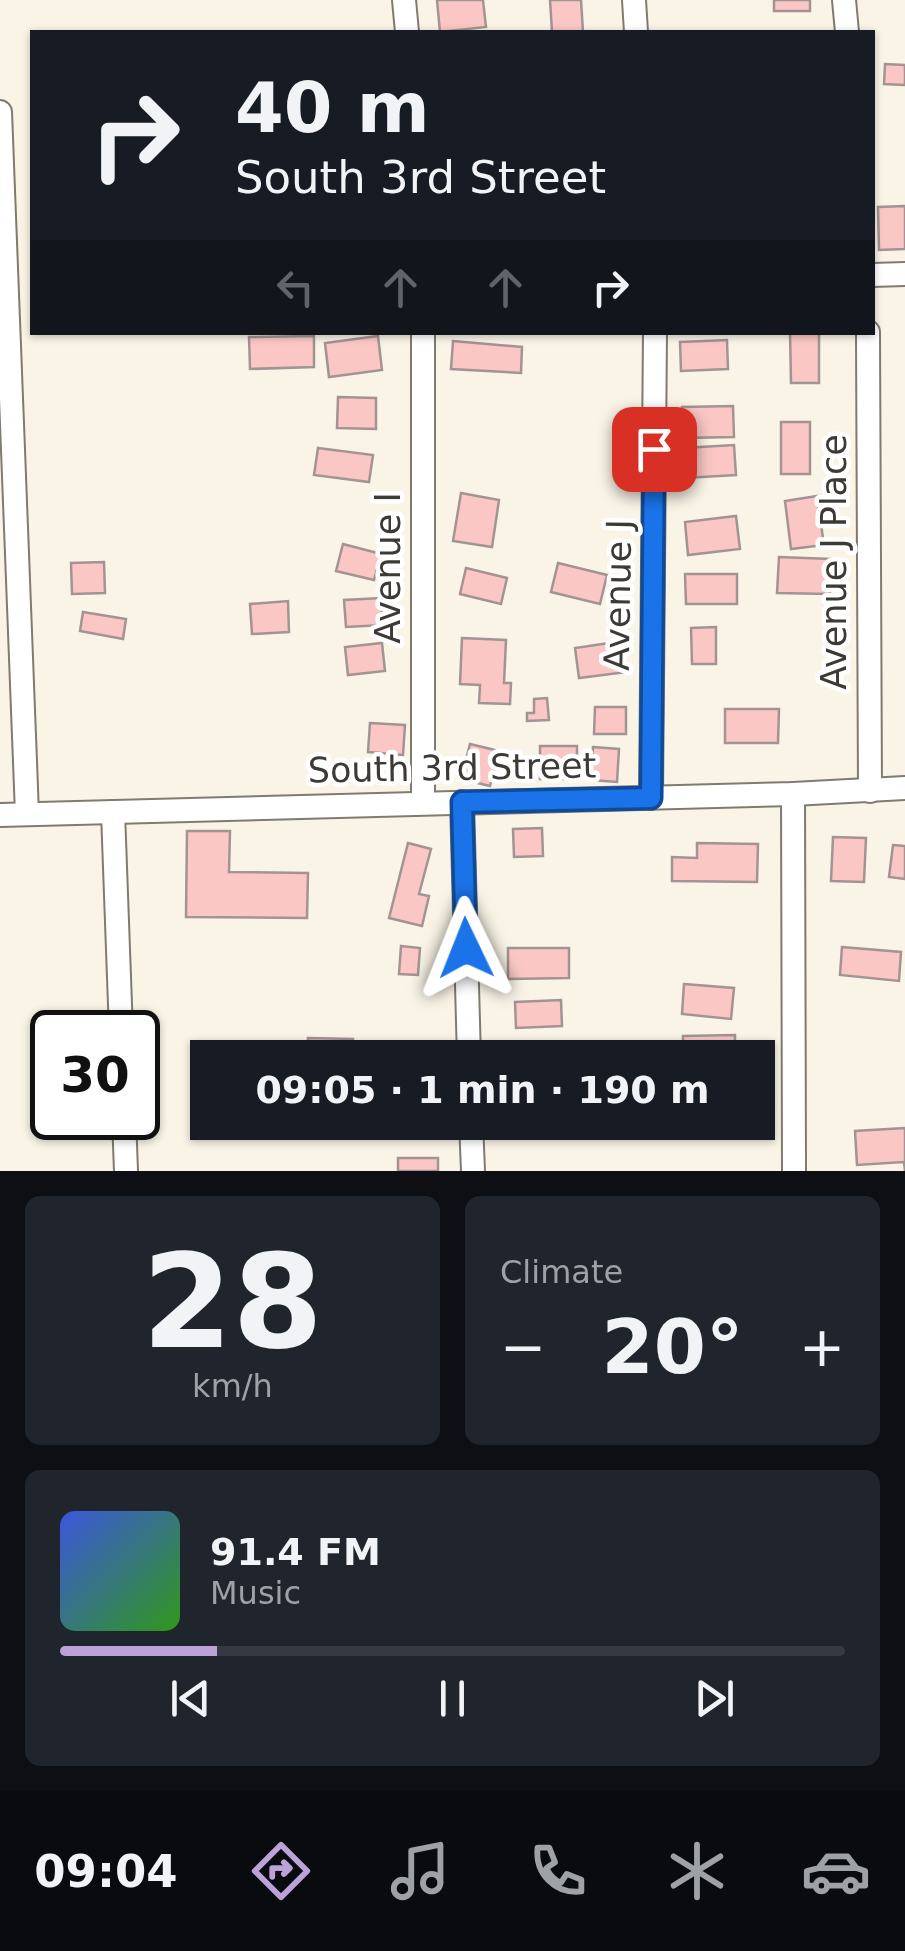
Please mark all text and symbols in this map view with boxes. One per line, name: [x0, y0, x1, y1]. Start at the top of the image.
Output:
text: 40 m: [235, 67, 430, 149]
icon: right: [70, 70, 200, 200]
text: South 3rd Street: [235, 151, 606, 204]
icon: left: [268, 260, 323, 315]
icon: ahead: [373, 260, 428, 315]
icon: ahead: [478, 260, 533, 315]
icon: right: [583, 260, 638, 315]
pin: [612, 407, 697, 492]
icon: arrive: [627, 422, 682, 477]
street label: Avenue J Place: [814, 434, 854, 690]
street label: Avenue I: [368, 492, 408, 644]
street label: Avenue J: [597, 519, 639, 671]
street label: South 3rd Street: [307, 745, 597, 791]
position arrow: [414, 896, 518, 1000]
speed limit sign: 30: [30, 1010, 160, 1140]
text: 09:05 · 1 min · 190 m: [255, 1068, 710, 1112]
text: 28: [142, 1226, 323, 1378]
text: Climate: [500, 1253, 623, 1291]
text: 20°: [602, 1303, 743, 1391]
text: −: [500, 1315, 546, 1379]
text: +: [799, 1315, 845, 1379]
text: km/h: [192, 1367, 273, 1405]
text: 91.4 FM: [210, 1530, 381, 1574]
text: Music: [210, 1574, 301, 1612]
icon: previous: [163, 1671, 218, 1726]
icon: pause: [425, 1671, 480, 1726]
icon: next: [687, 1671, 742, 1726]
icon: directions: [246, 1836, 316, 1906]
icon: music: [385, 1836, 455, 1906]
icon: phone: [523, 1836, 593, 1906]
icon: climate: [662, 1836, 732, 1906]
icon: car: [801, 1836, 871, 1906]
text: 09:04: [34, 1845, 178, 1898]

